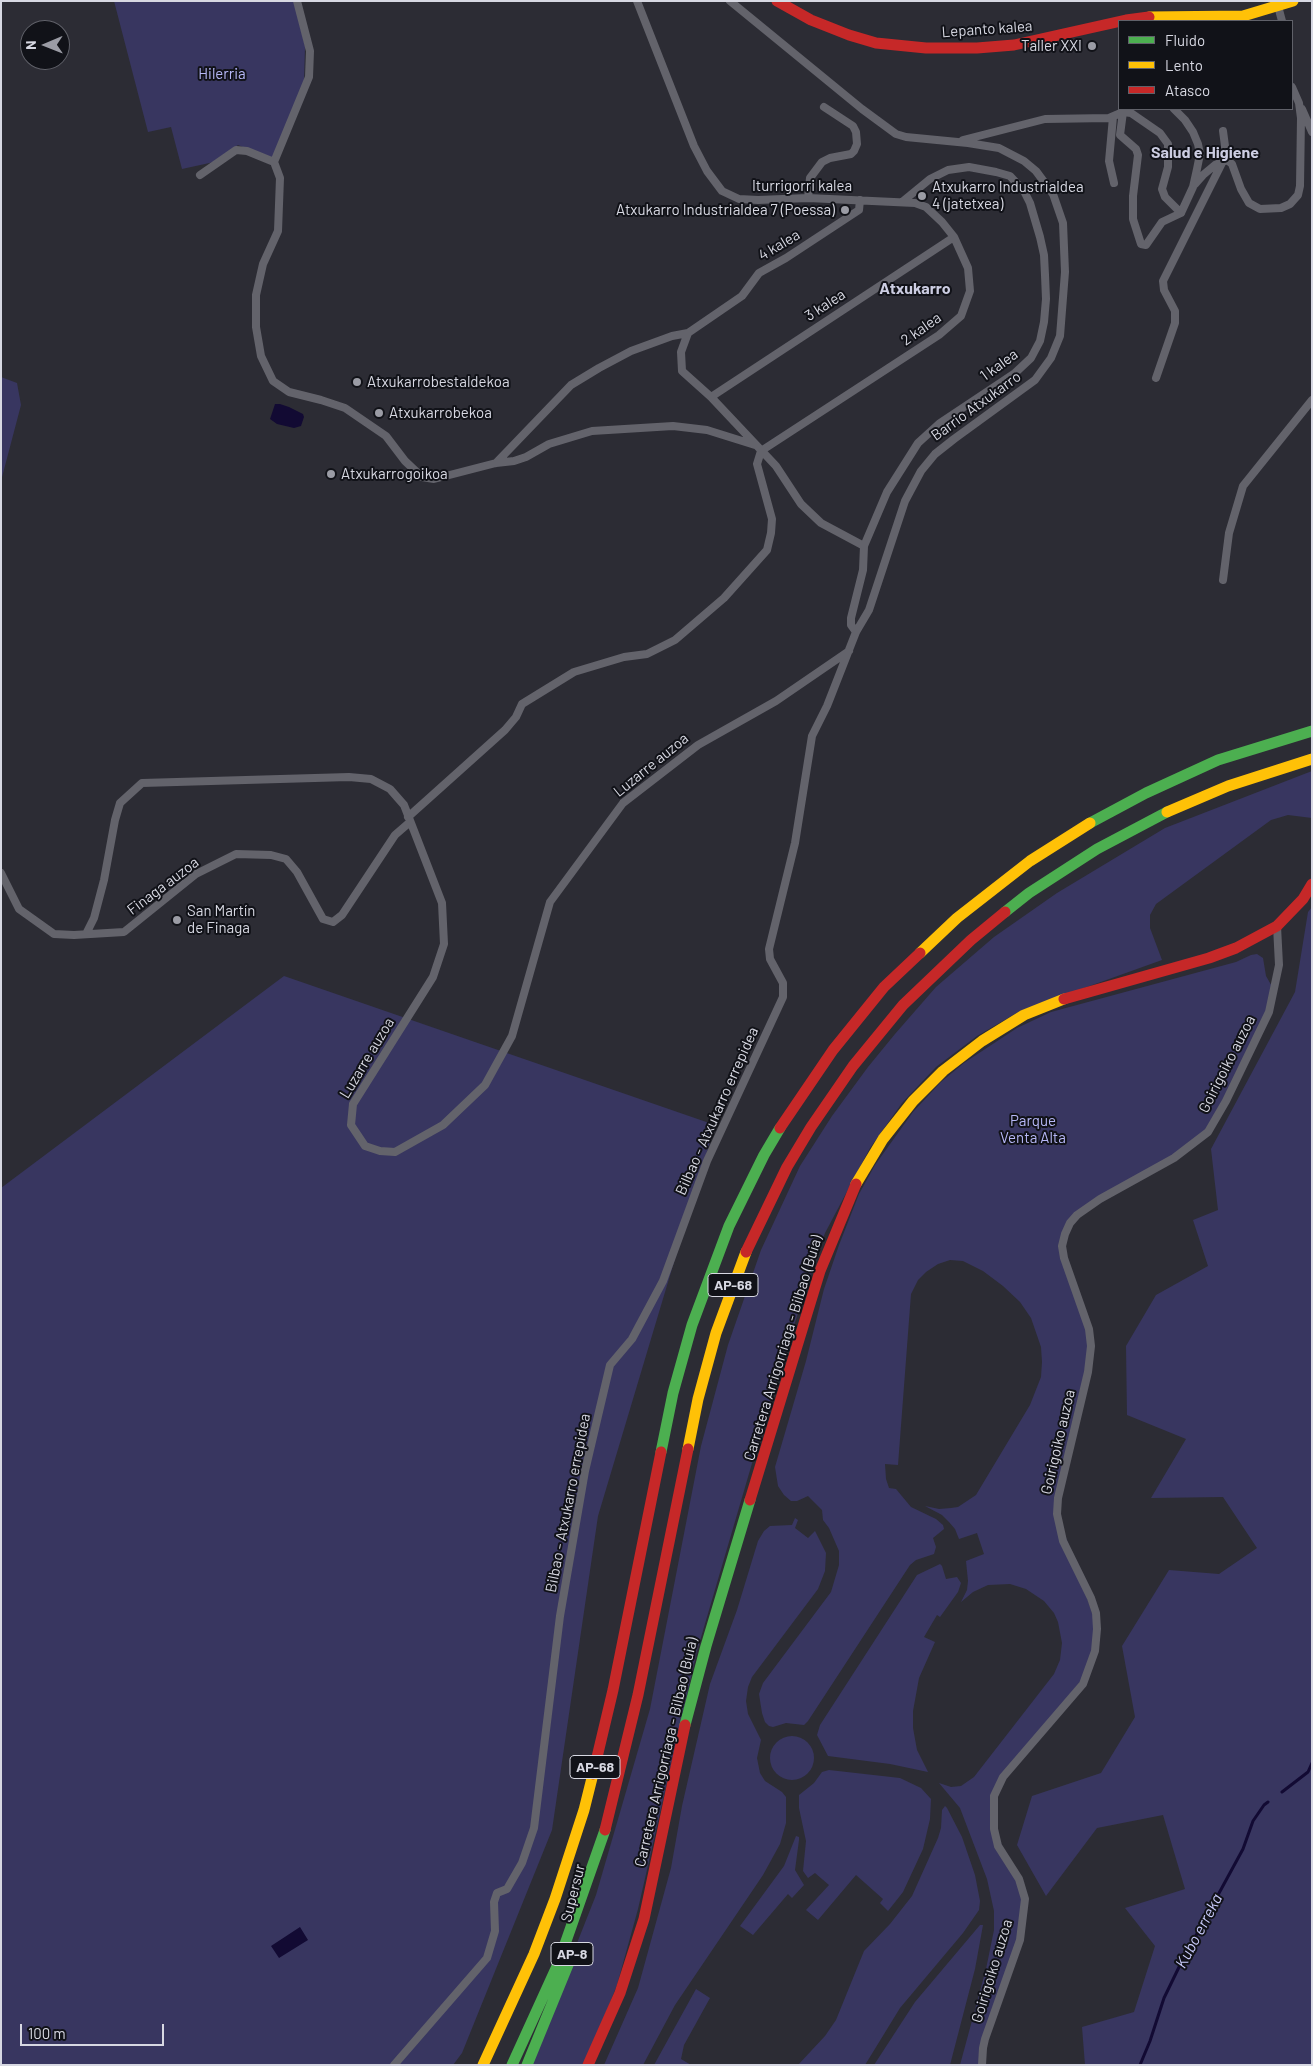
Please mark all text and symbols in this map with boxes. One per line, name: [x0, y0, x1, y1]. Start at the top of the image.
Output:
street label: Lepanto kalea: [941, 17, 1033, 41]
north arrow: [20, 20, 70, 70]
legend: [1118, 20, 1293, 110]
text: Fluido: [1165, 31, 1205, 49]
place label: Taller XXI: [1021, 37, 1082, 55]
text: N: [22, 40, 39, 50]
marker: Taller XXI: [1086, 40, 1098, 52]
text: Lento: [1165, 56, 1203, 74]
park label: Hilerria: [198, 65, 246, 83]
text: Atasco: [1165, 81, 1210, 99]
district label: Salud e Higiene: [1151, 143, 1259, 163]
street label: Iturrigorri kalea: [752, 177, 852, 195]
place label: Atxukarro Industrialdea 4 (jatetxea): [932, 178, 1084, 213]
marker: Atxukarro Industrialdea 4 (jatetxea): [916, 190, 928, 202]
place label: Atxukarro Industrialdea 7 (Poessa): [616, 201, 835, 219]
marker: Atxukarro Industrialdea 7 (Poessa): [839, 204, 851, 216]
street label: 4 kalea: [755, 226, 803, 264]
district label: Atxukarro: [879, 279, 951, 299]
street label: 3 kalea: [801, 285, 849, 325]
street label: 2 kalea: [897, 309, 945, 349]
street label: 1 kalea: [977, 345, 1021, 385]
street label: Barrio Atxukarro: [928, 367, 1024, 445]
place label: Atxukarrobestaldekoa: [367, 373, 510, 391]
marker: Atxukarrobestaldekoa: [351, 376, 363, 388]
place label: Atxukarrobekoa: [389, 404, 492, 422]
marker: Atxukarrobekoa: [373, 407, 385, 419]
place label: Atxukarrogoikoa: [341, 465, 448, 483]
marker: Atxukarrogoikoa: [325, 468, 337, 480]
street label: Luzarre auzoa: [610, 729, 692, 801]
street label: Finaga auzoa: [124, 853, 202, 919]
place label: San Martín de Finaga: [187, 902, 255, 937]
marker: San Martín de Finaga: [171, 914, 183, 926]
street label: Goirigoiko auzoa: [1195, 1012, 1259, 1116]
street label: Luzarre auzoa: [336, 1014, 398, 1102]
street label: Bilbao - Atxukarro errepidea: [672, 1024, 762, 1198]
park label: Parque Venta Alta: [1000, 1112, 1066, 1147]
street label: Carretera Arrigorriaga - Bilbao (Buia): [740, 1233, 826, 1463]
road number: AP-68: [708, 1274, 758, 1296]
street label: Goirigoiko auzoa: [1037, 1388, 1079, 1496]
street label: Bilbao - Atxukarro errepidea: [542, 1412, 594, 1594]
street label: Carretera Arrigorriaga - Bilbao (Buia): [631, 1635, 701, 1869]
road number: AP-68: [570, 1755, 620, 1778]
street label: Supersur: [557, 1862, 589, 1924]
water label: Kubo erreka: [1171, 1891, 1227, 1971]
street label: Goirigoiko auzoa: [968, 1917, 1016, 2025]
road number: AP-8: [551, 1942, 593, 1966]
scale bar: [22, 2014, 166, 2046]
text: 100 m: [28, 2024, 66, 2042]

